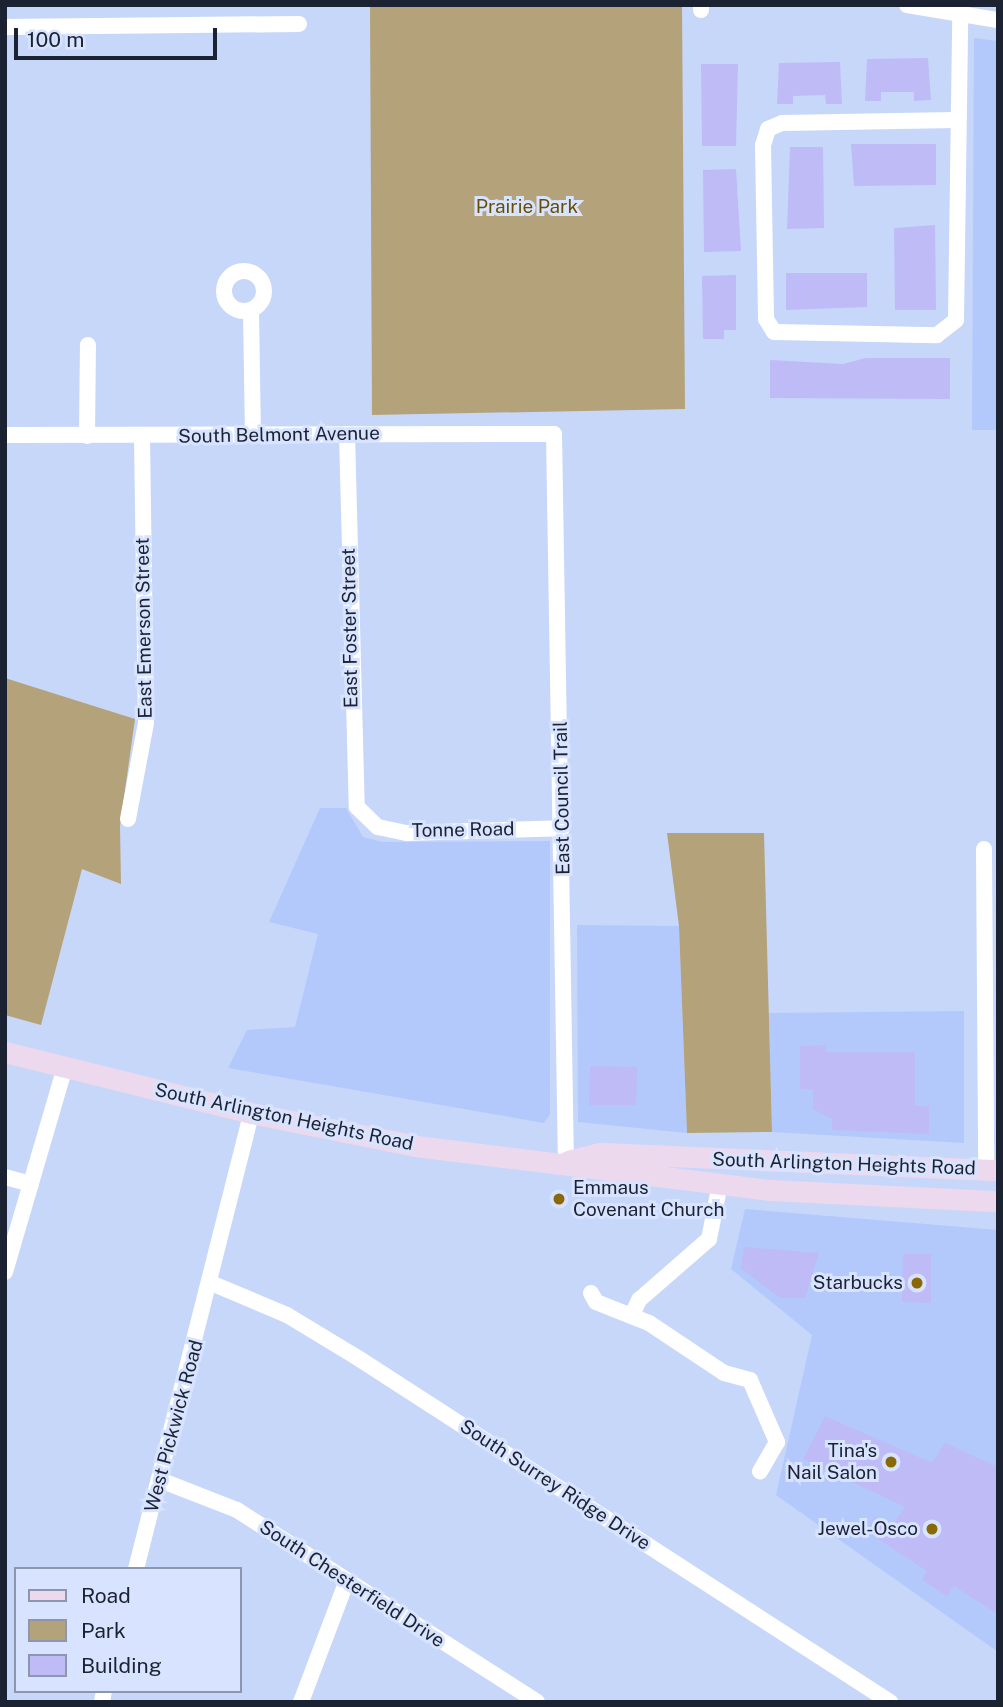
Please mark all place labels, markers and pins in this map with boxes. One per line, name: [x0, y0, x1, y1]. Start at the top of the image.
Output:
place label: Emmaus Covenant Church: [573, 1177, 724, 1221]
marker: Emmaus Covenant Church: [551, 1191, 567, 1207]
place label: Starbucks: [813, 1272, 903, 1294]
marker: Starbucks: [909, 1275, 925, 1291]
place label: Tina's Nail Salon: [787, 1440, 877, 1484]
marker: Tina's Nail Salon: [883, 1454, 899, 1470]
place label: Jewel-Osco: [818, 1518, 918, 1540]
marker: Jewel-Osco: [924, 1521, 940, 1537]

